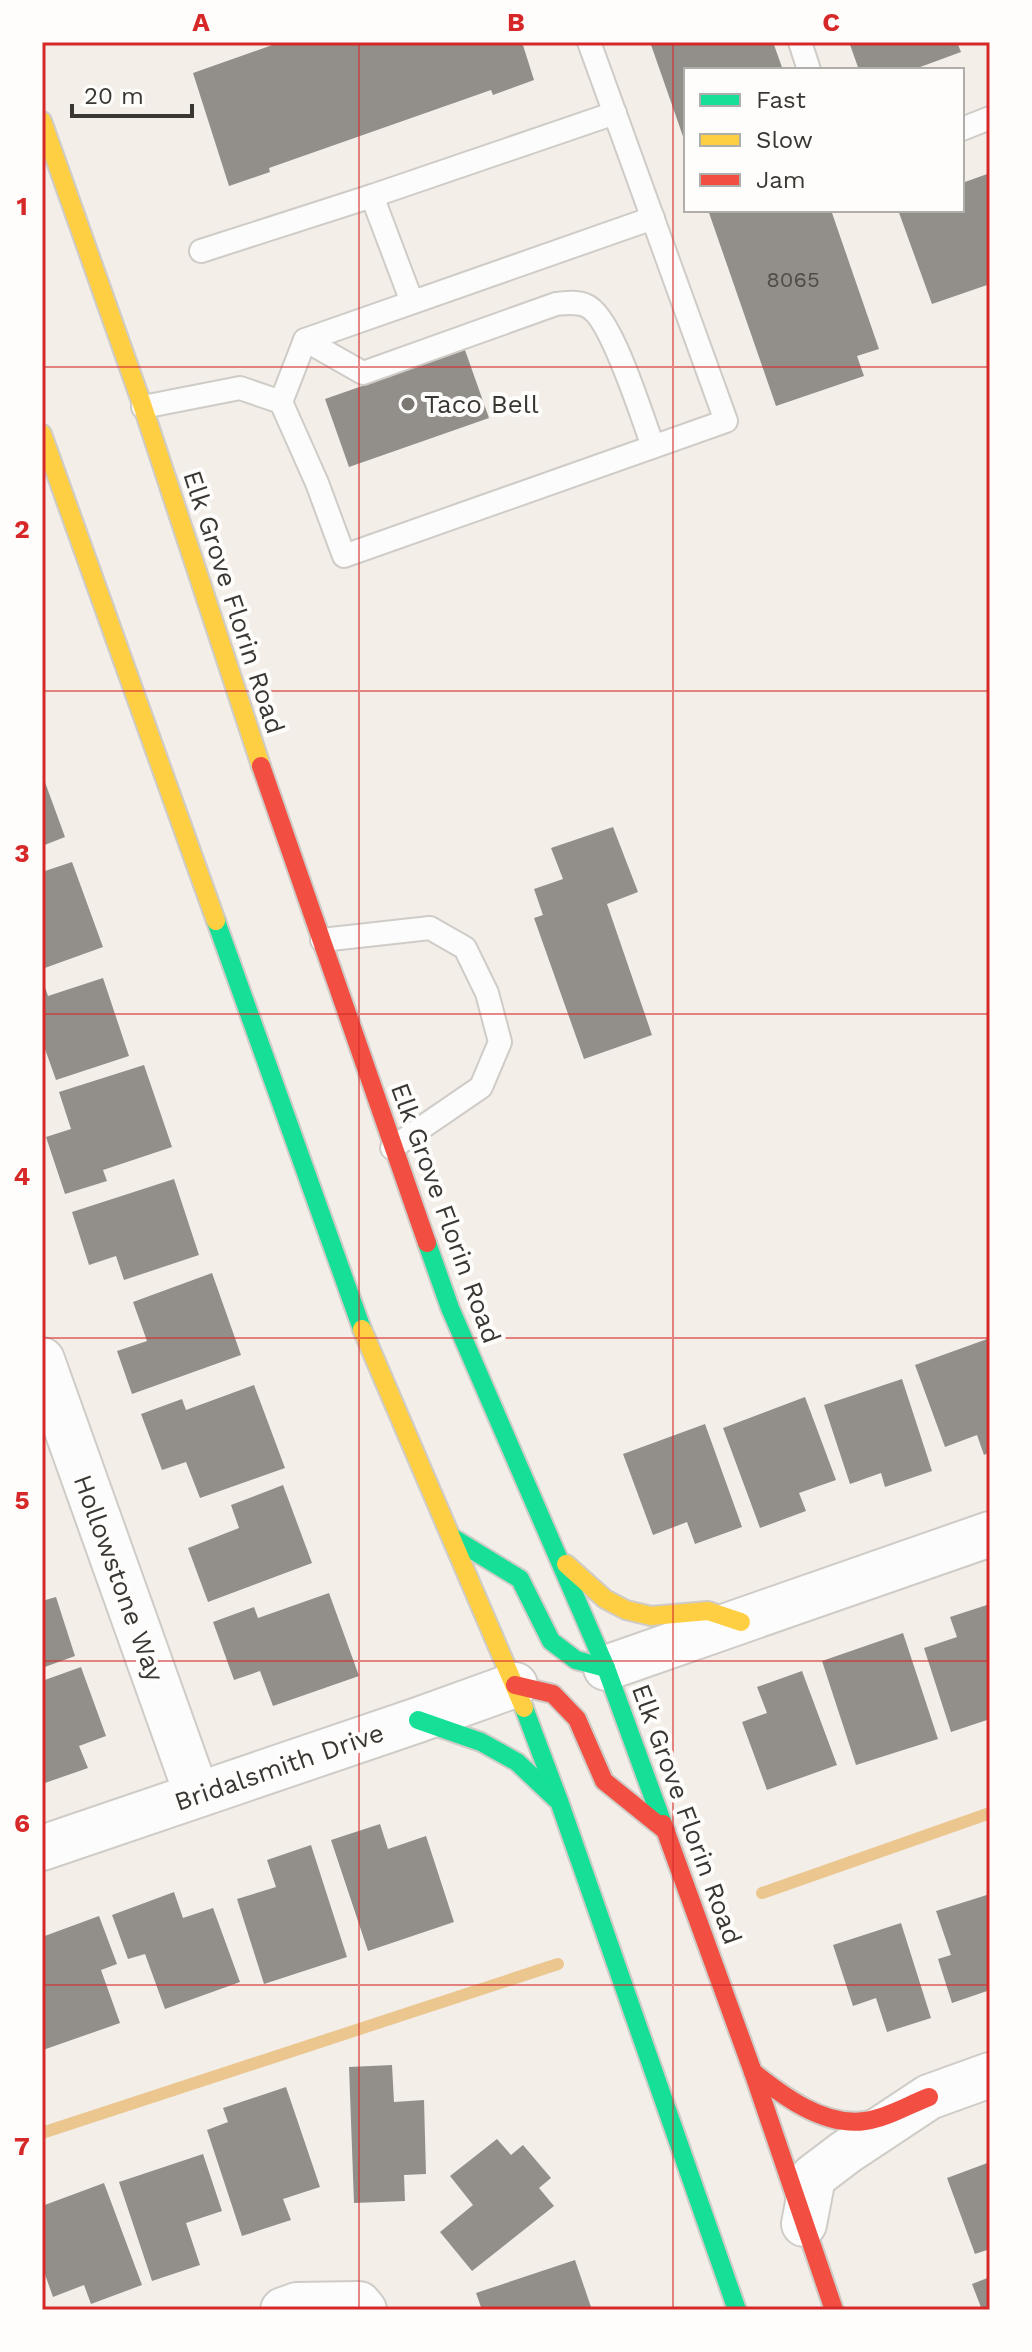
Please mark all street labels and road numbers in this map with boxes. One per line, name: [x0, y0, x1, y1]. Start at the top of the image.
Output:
street label: Elk Grove Florin Road: [177, 467, 291, 737]
street label: Elk Grove Florin Road: [385, 1079, 507, 1347]
street label: Hollowstone Way: [68, 1470, 171, 1686]
street label: Elk Grove Florin Road: [626, 1680, 748, 1948]
street label: Bridalsmith Drive: [170, 1717, 388, 1817]

